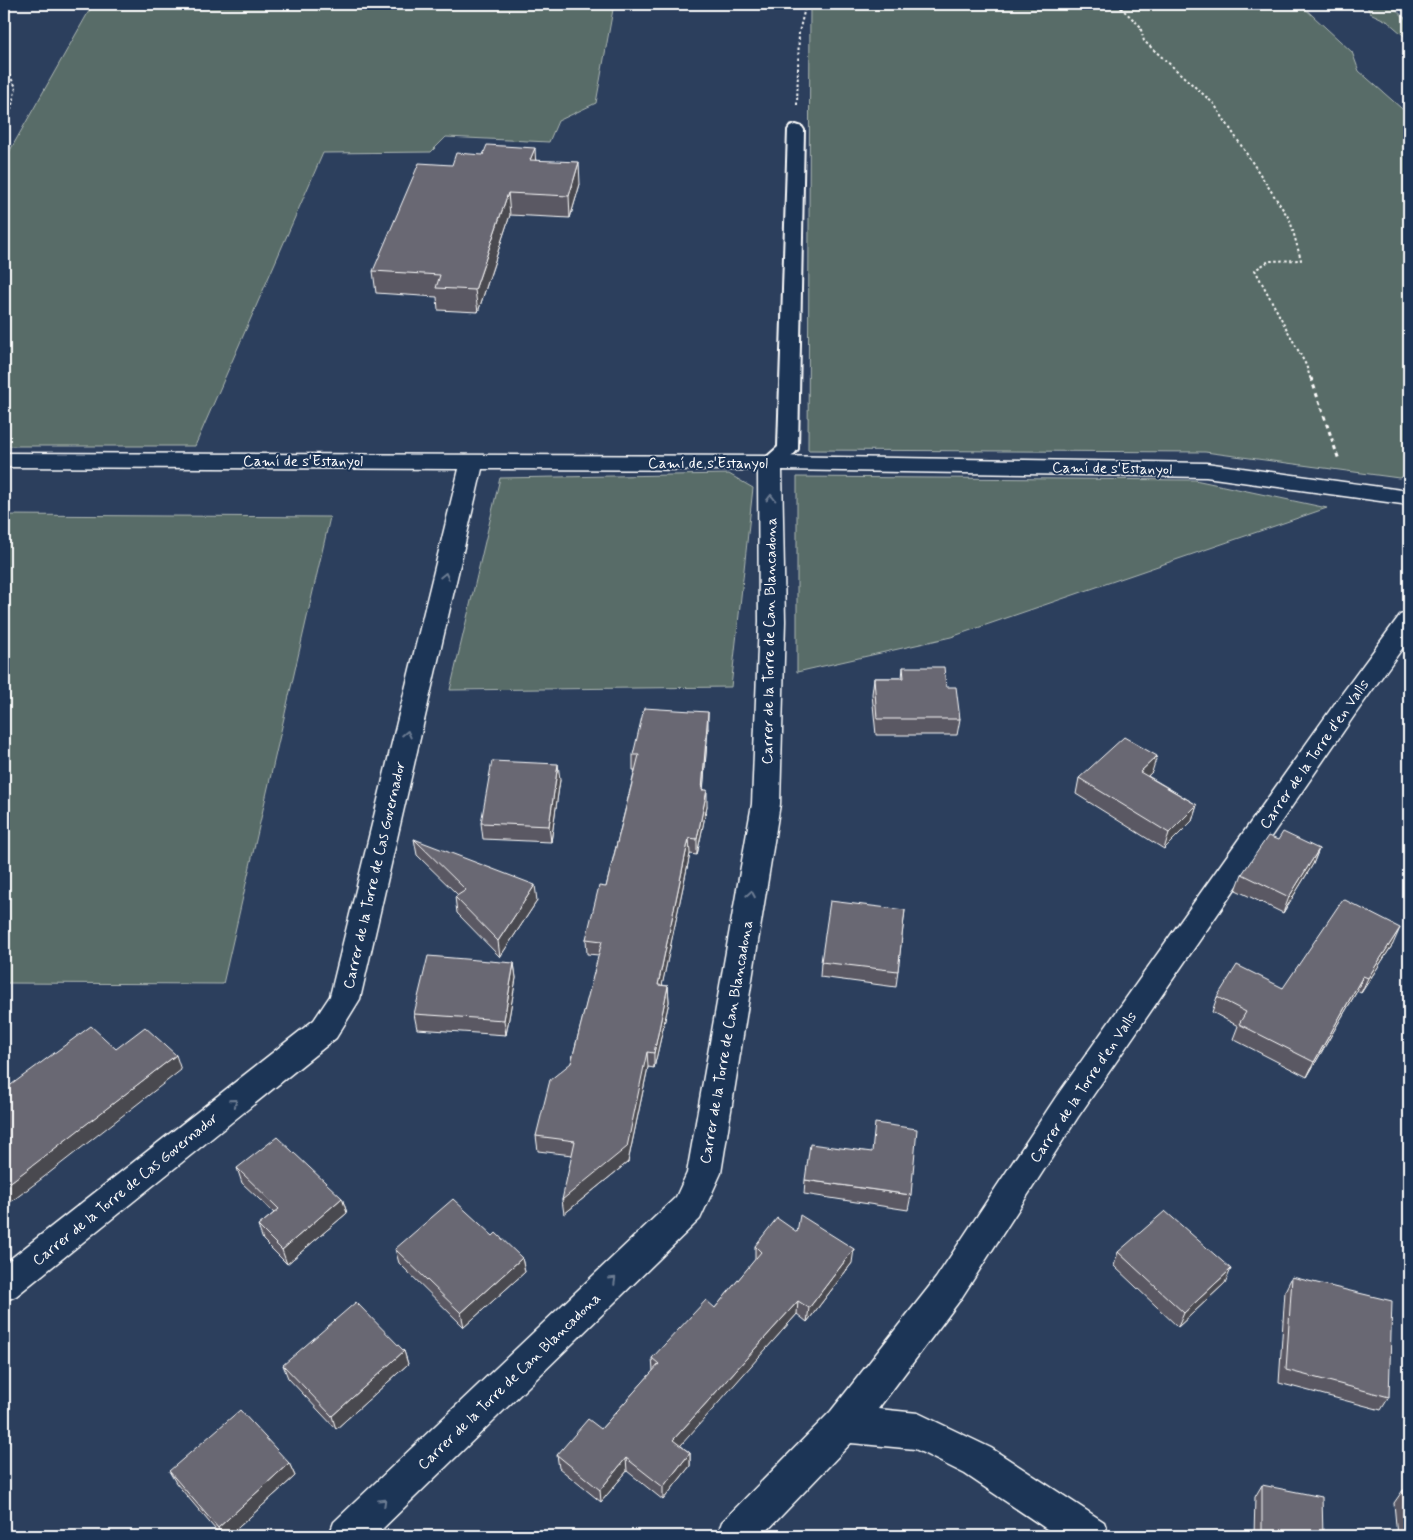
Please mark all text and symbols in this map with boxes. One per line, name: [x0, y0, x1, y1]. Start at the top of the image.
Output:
street label: Camí de s'Estanyol: [243, 452, 363, 472]
street label: Camí de s'Estanyol: [648, 454, 768, 474]
street label: Camí de s'Estanyol: [1052, 458, 1172, 480]
one-way arrow: [766, 494, 776, 502]
street label: Carrer de la Torre de Can Blancadona: [758, 517, 782, 765]
one-way arrow: [439, 572, 450, 581]
street label: Carrer de la Torre d'en Valls: [1255, 676, 1374, 833]
one-way arrow: [401, 730, 412, 739]
street label: Carrer de la Torre de Cas Governador: [339, 759, 411, 991]
one-way arrow: [746, 890, 756, 898]
street label: Carrer de la Torre de Can Blancadona: [696, 918, 758, 1166]
street label: Carrer de la Torre d'en Valls: [1026, 1008, 1142, 1167]
one-way arrow: [228, 1099, 237, 1108]
street label: Carrer de la Torre de Cas Governador: [29, 1109, 223, 1271]
one-way arrow: [607, 1277, 616, 1286]
street label: Carrer de la Torre de Can Blancadona: [414, 1289, 606, 1475]
one-way arrow: [377, 1499, 386, 1508]

